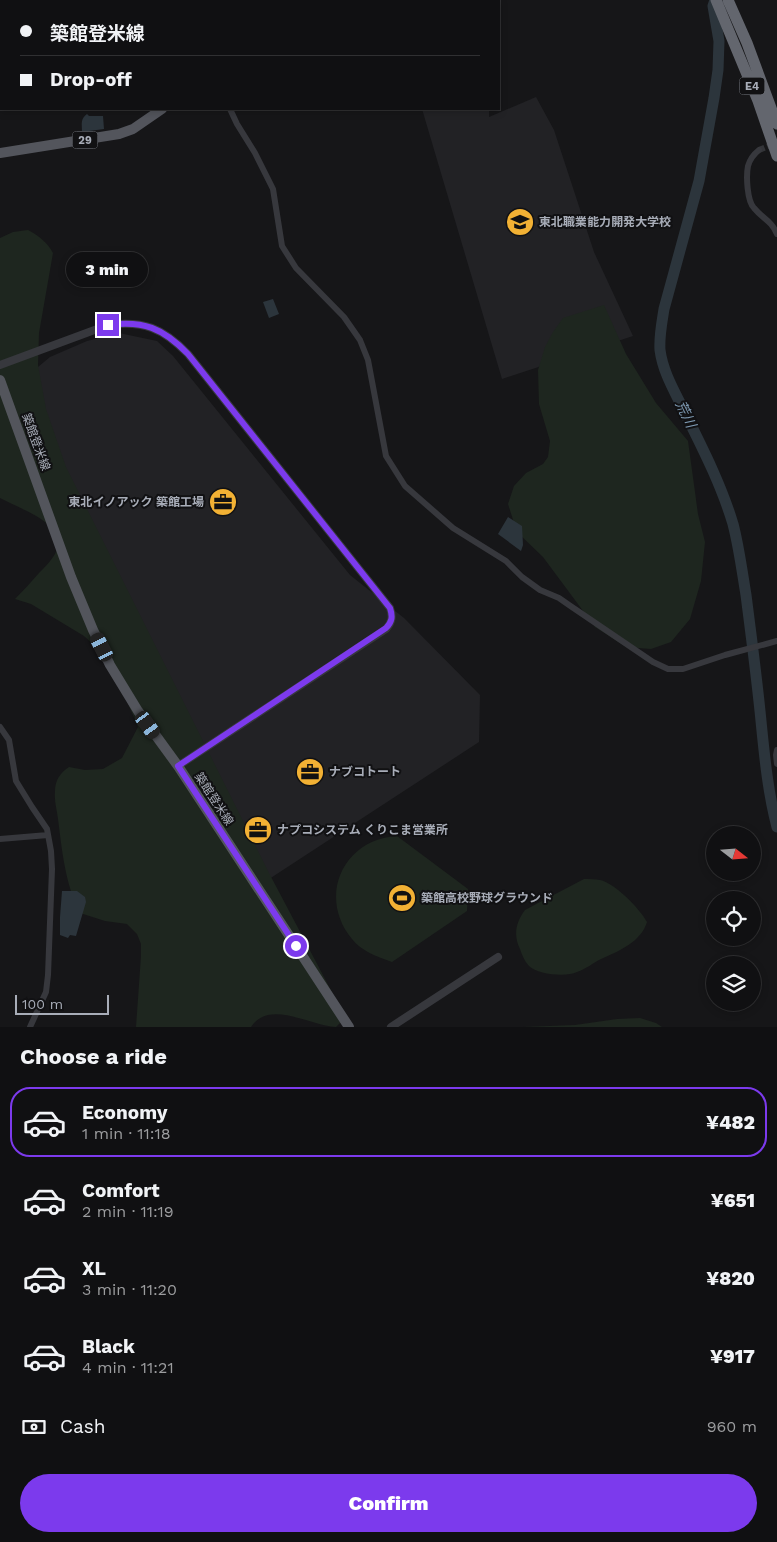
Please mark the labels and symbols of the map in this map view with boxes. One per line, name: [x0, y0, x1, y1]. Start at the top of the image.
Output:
road number: E4: [740, 78, 764, 94]
road number: 29: [72, 132, 98, 148]
school or university icon: 東北職業能力開発大学校: [505, 207, 535, 237]
place label: 東北職業能力開発大学校: [539, 215, 671, 229]
callout: 3 min: [67, 252, 149, 288]
route end: [97, 314, 119, 336]
water label: 荒川: [673, 398, 700, 432]
street label: 築館登米線: [19, 411, 53, 473]
office icon: 東北イノアック 築館工場: [208, 487, 238, 517]
place label: 東北イノアック 築館工場: [69, 495, 204, 509]
car: [88, 630, 115, 664]
car: [133, 708, 162, 742]
office icon: ナブコトート: [295, 757, 325, 787]
place label: ナブコトート: [329, 765, 401, 779]
street label: 築館登米線: [192, 770, 236, 828]
office icon: ナプコシステム くりこま営業所: [243, 815, 273, 845]
place label: ナプコシステム くりこま営業所: [277, 823, 448, 837]
north arrow: [706, 826, 761, 881]
sports icon: 築館高校野球グラウンド: [387, 883, 417, 913]
place label: 築館高校野球グラウンド: [421, 891, 553, 905]
route start: [285, 935, 307, 957]
scale bar: [15, 992, 109, 1015]

